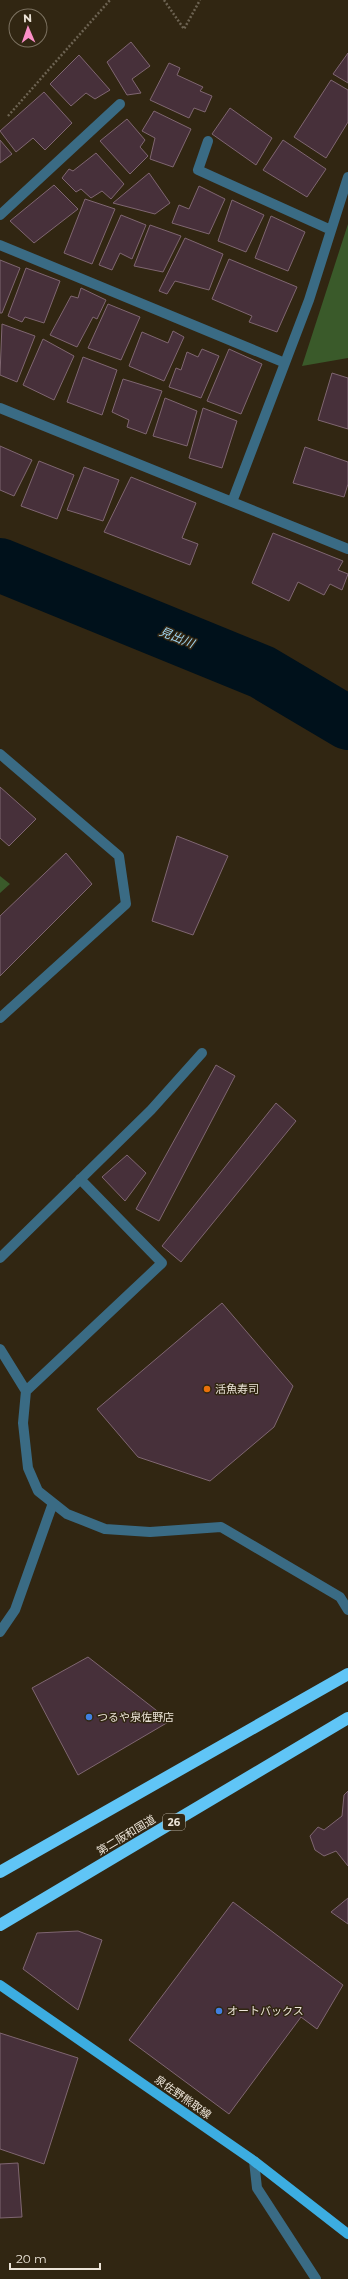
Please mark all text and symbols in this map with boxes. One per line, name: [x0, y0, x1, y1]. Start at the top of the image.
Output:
north arrow: [8, 8, 48, 48]
text: N: [23, 11, 32, 25]
water label: 見出川: [157, 623, 198, 651]
place label: 活魚寿司: [215, 1382, 259, 1396]
marker: 活魚寿司: [202, 1384, 212, 1394]
place label: つるや泉佐野店: [97, 1710, 174, 1724]
marker: つるや泉佐野店: [84, 1712, 94, 1722]
street label: 第二阪和国道: [94, 1812, 158, 1858]
road number: 26: [163, 1814, 185, 1830]
place label: オートバックス: [227, 2004, 304, 2018]
marker: オートバックス: [214, 2006, 224, 2016]
street label: 泉佐野熊取線: [152, 2072, 214, 2122]
scale bar: [10, 2245, 100, 2271]
text: 20 m: [16, 2251, 47, 2266]

